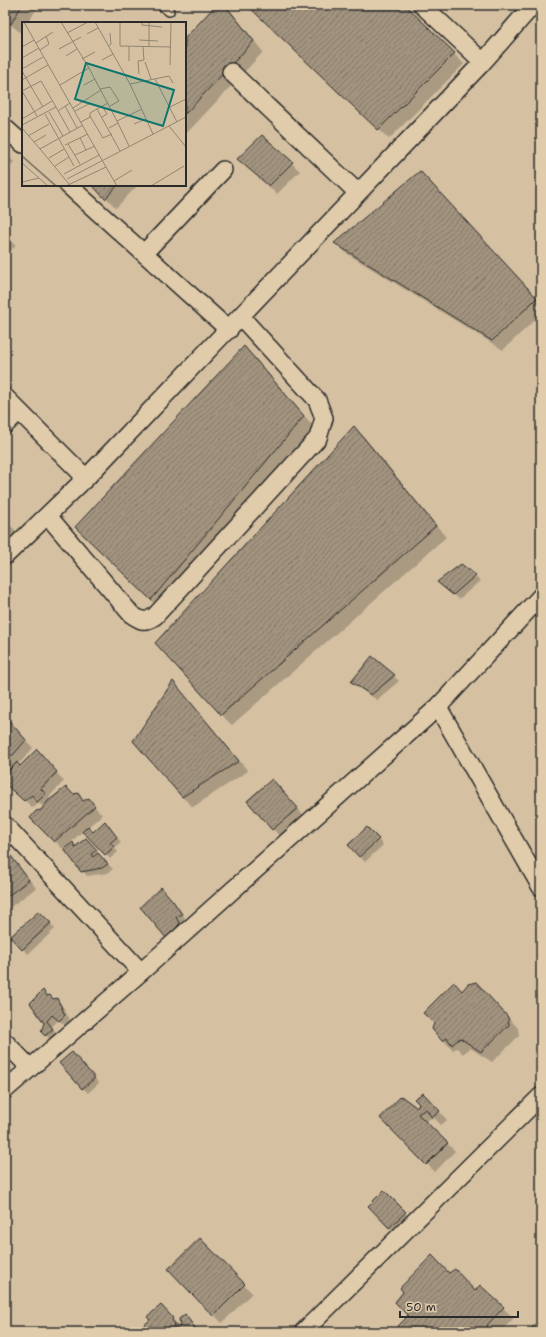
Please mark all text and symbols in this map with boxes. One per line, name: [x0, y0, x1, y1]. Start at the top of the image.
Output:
inset map: [22, 22, 186, 186]
scale bar: [400, 1293, 518, 1319]
text: 50 m: [406, 1299, 436, 1315]

